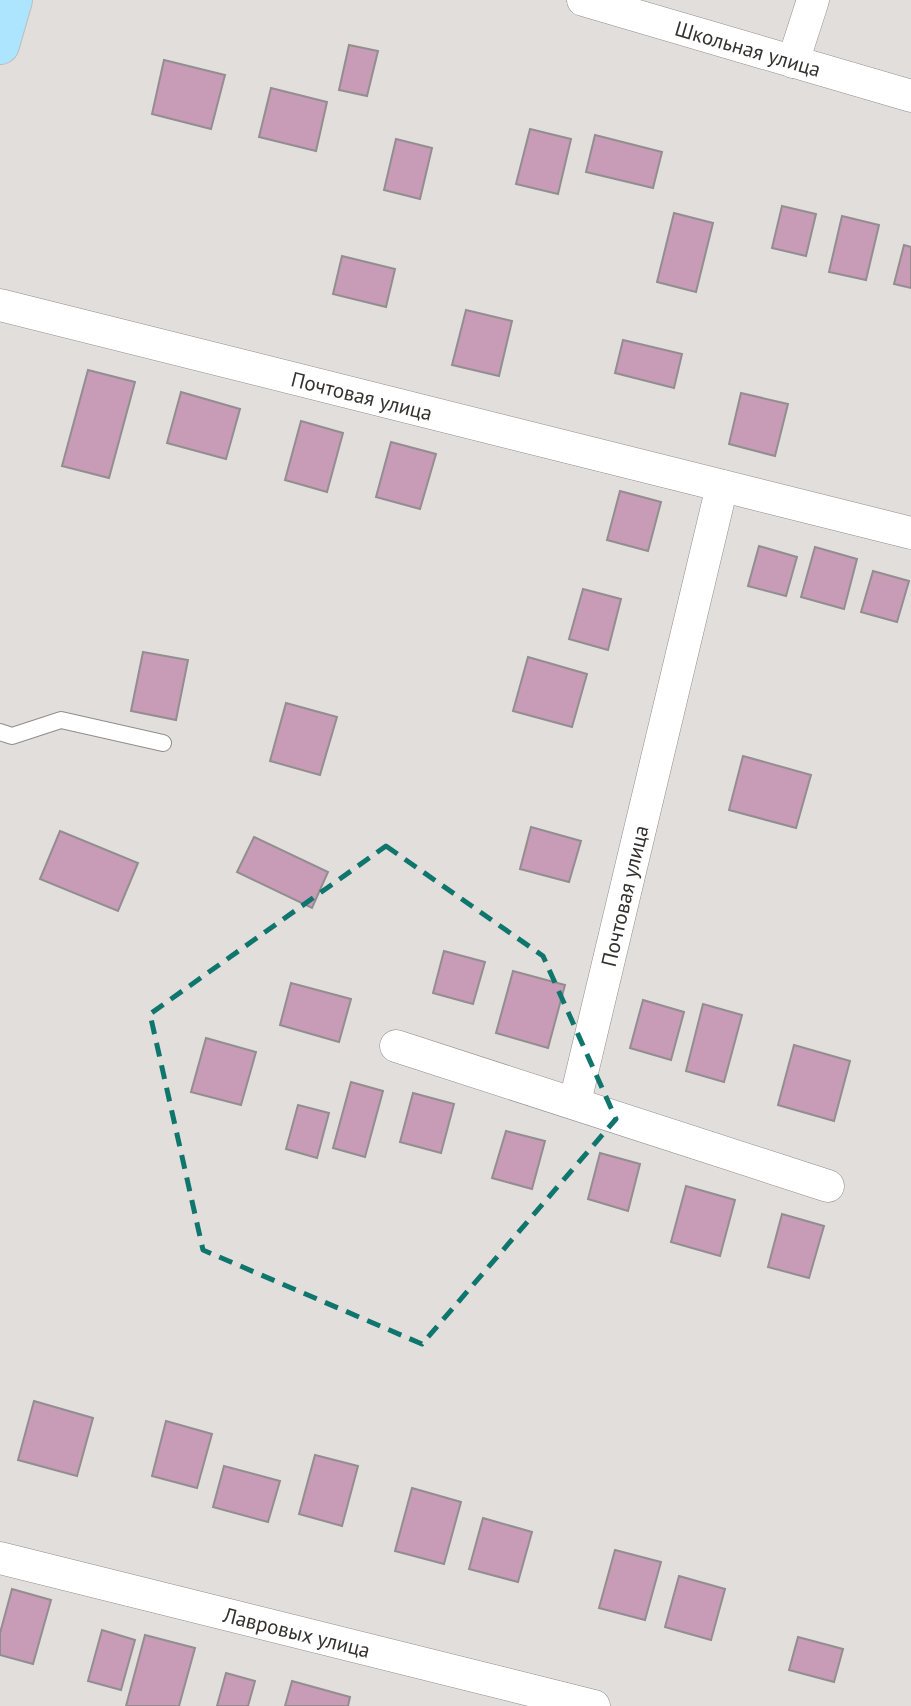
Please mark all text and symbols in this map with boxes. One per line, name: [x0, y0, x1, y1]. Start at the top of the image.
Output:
street label: Школьная улица: [672, 14, 824, 82]
street label: Почтовая улица: [288, 365, 435, 426]
street label: Почтовая улица: [594, 822, 654, 969]
street label: Лавровых улица: [220, 1600, 373, 1663]

